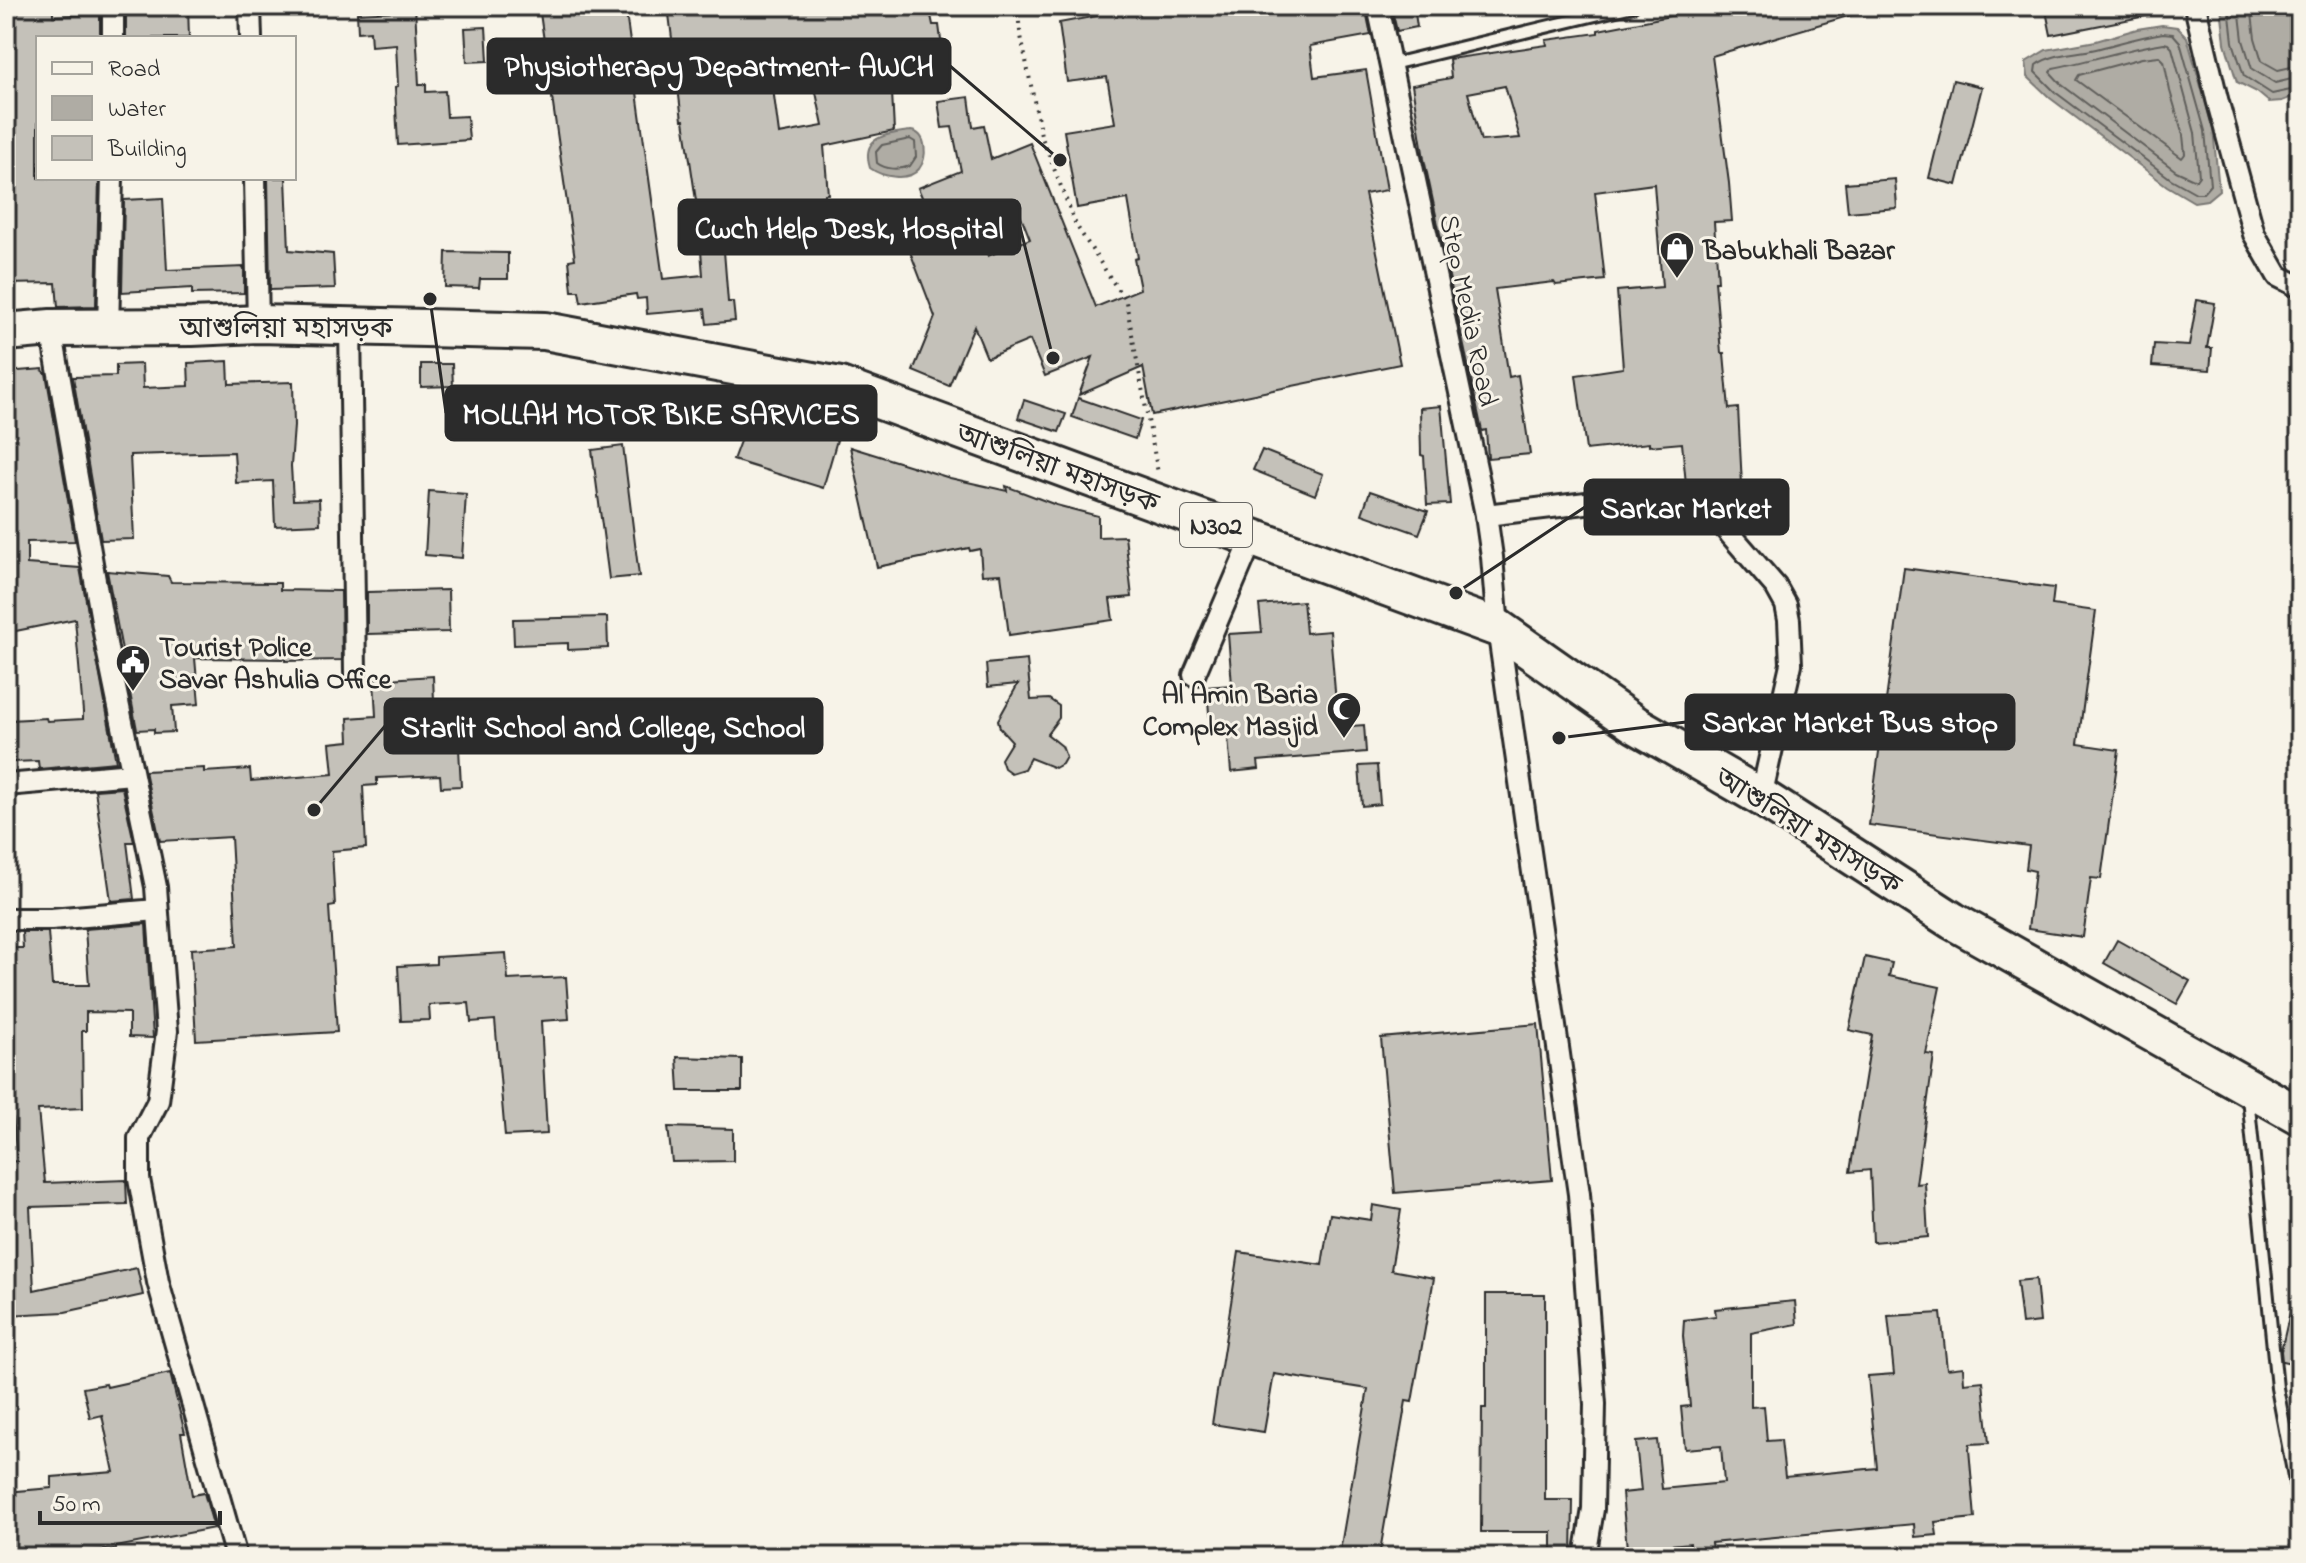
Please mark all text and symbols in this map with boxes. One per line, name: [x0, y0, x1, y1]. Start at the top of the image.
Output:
legend: [36, 36, 296, 180]
callout: Physiotherapy Department- AWCH: [488, 39, 950, 93]
text: Physiotherapy Department- AWCH: [504, 47, 934, 91]
text: Road: [108, 53, 161, 88]
text: Water: [108, 93, 166, 128]
text: Building: [107, 133, 187, 168]
callout: Cwch Help Desk, Hospital: [679, 200, 1020, 254]
text: Cwch Help Desk, Hospital: [695, 209, 1003, 253]
street label: Step Media Road: [1426, 211, 1507, 411]
shop icon: Babukhali Bazar: [1658, 230, 1696, 280]
place label: Babukhali Bazar: [1701, 232, 1896, 273]
street label: আশুলিয়া মহাসড়ক: [178, 310, 393, 351]
callout: MOLLAH MOTOR BIKE SARVICES: [446, 386, 876, 440]
text: MOLLAH MOTOR BIKE SARVICES: [462, 395, 860, 439]
street label: আশুলিয়া মহাসড়ক: [949, 414, 1164, 526]
callout: Sarkar Market: [1585, 480, 1788, 534]
text: Sarkar Market: [1600, 489, 1773, 533]
road number: N302: [1180, 503, 1252, 547]
place label: Tourist Police Savar Ashulia Office: [159, 629, 393, 702]
public building icon: Tourist Police Savar Ashulia Office: [114, 643, 152, 693]
place label: Al Amin Baria Complex Masjid: [1142, 676, 1318, 749]
mosque icon: Al Amin Baria Complex Masjid: [1325, 690, 1363, 740]
callout: Sarkar Market Bus stop: [1686, 695, 2014, 749]
callout: Starlit School and College, School: [385, 699, 822, 753]
text: Sarkar Market Bus stop: [1702, 703, 1998, 747]
text: Starlit School and College, School: [401, 708, 805, 753]
street label: আশুলিয়া মহাসড়ক: [1705, 759, 1909, 907]
scale bar: [40, 1475, 220, 1525]
text: 50 m: [52, 1488, 101, 1523]

